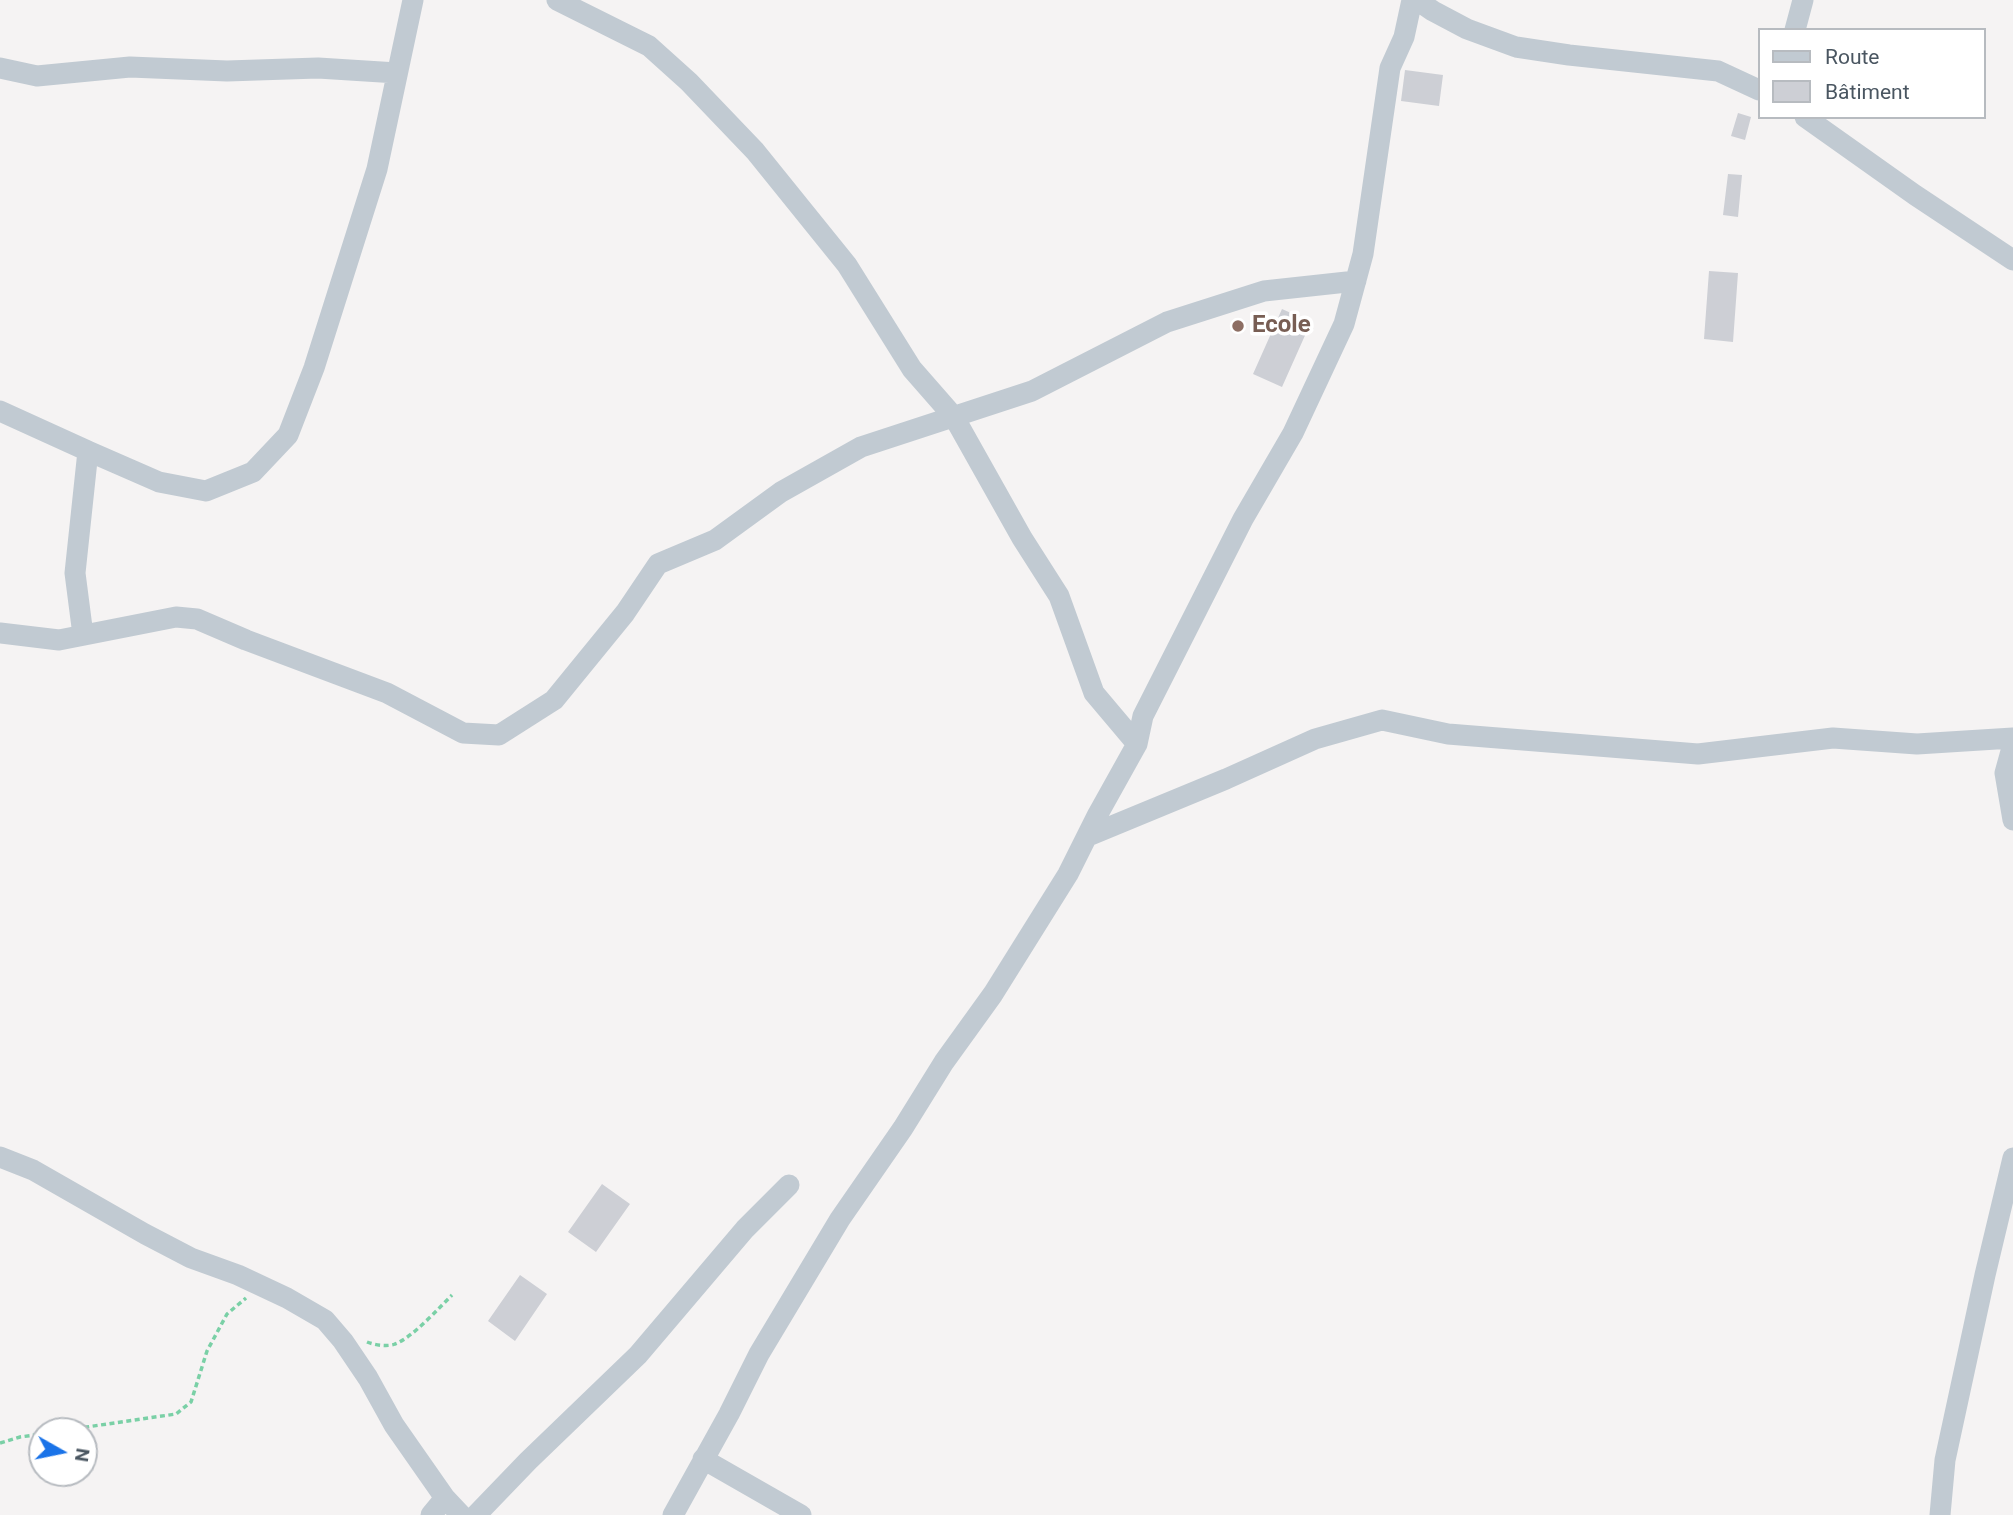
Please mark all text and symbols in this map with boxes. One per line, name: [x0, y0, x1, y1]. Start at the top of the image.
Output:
legend: [1758, 28, 1985, 119]
text: Route: [1825, 45, 1880, 69]
text: Bâtiment: [1825, 80, 1910, 104]
place label: Ecole: [1252, 312, 1311, 340]
marker: Ecole: [1230, 318, 1246, 334]
north arrow: [28, 1417, 98, 1487]
text: N: [70, 1447, 95, 1463]

